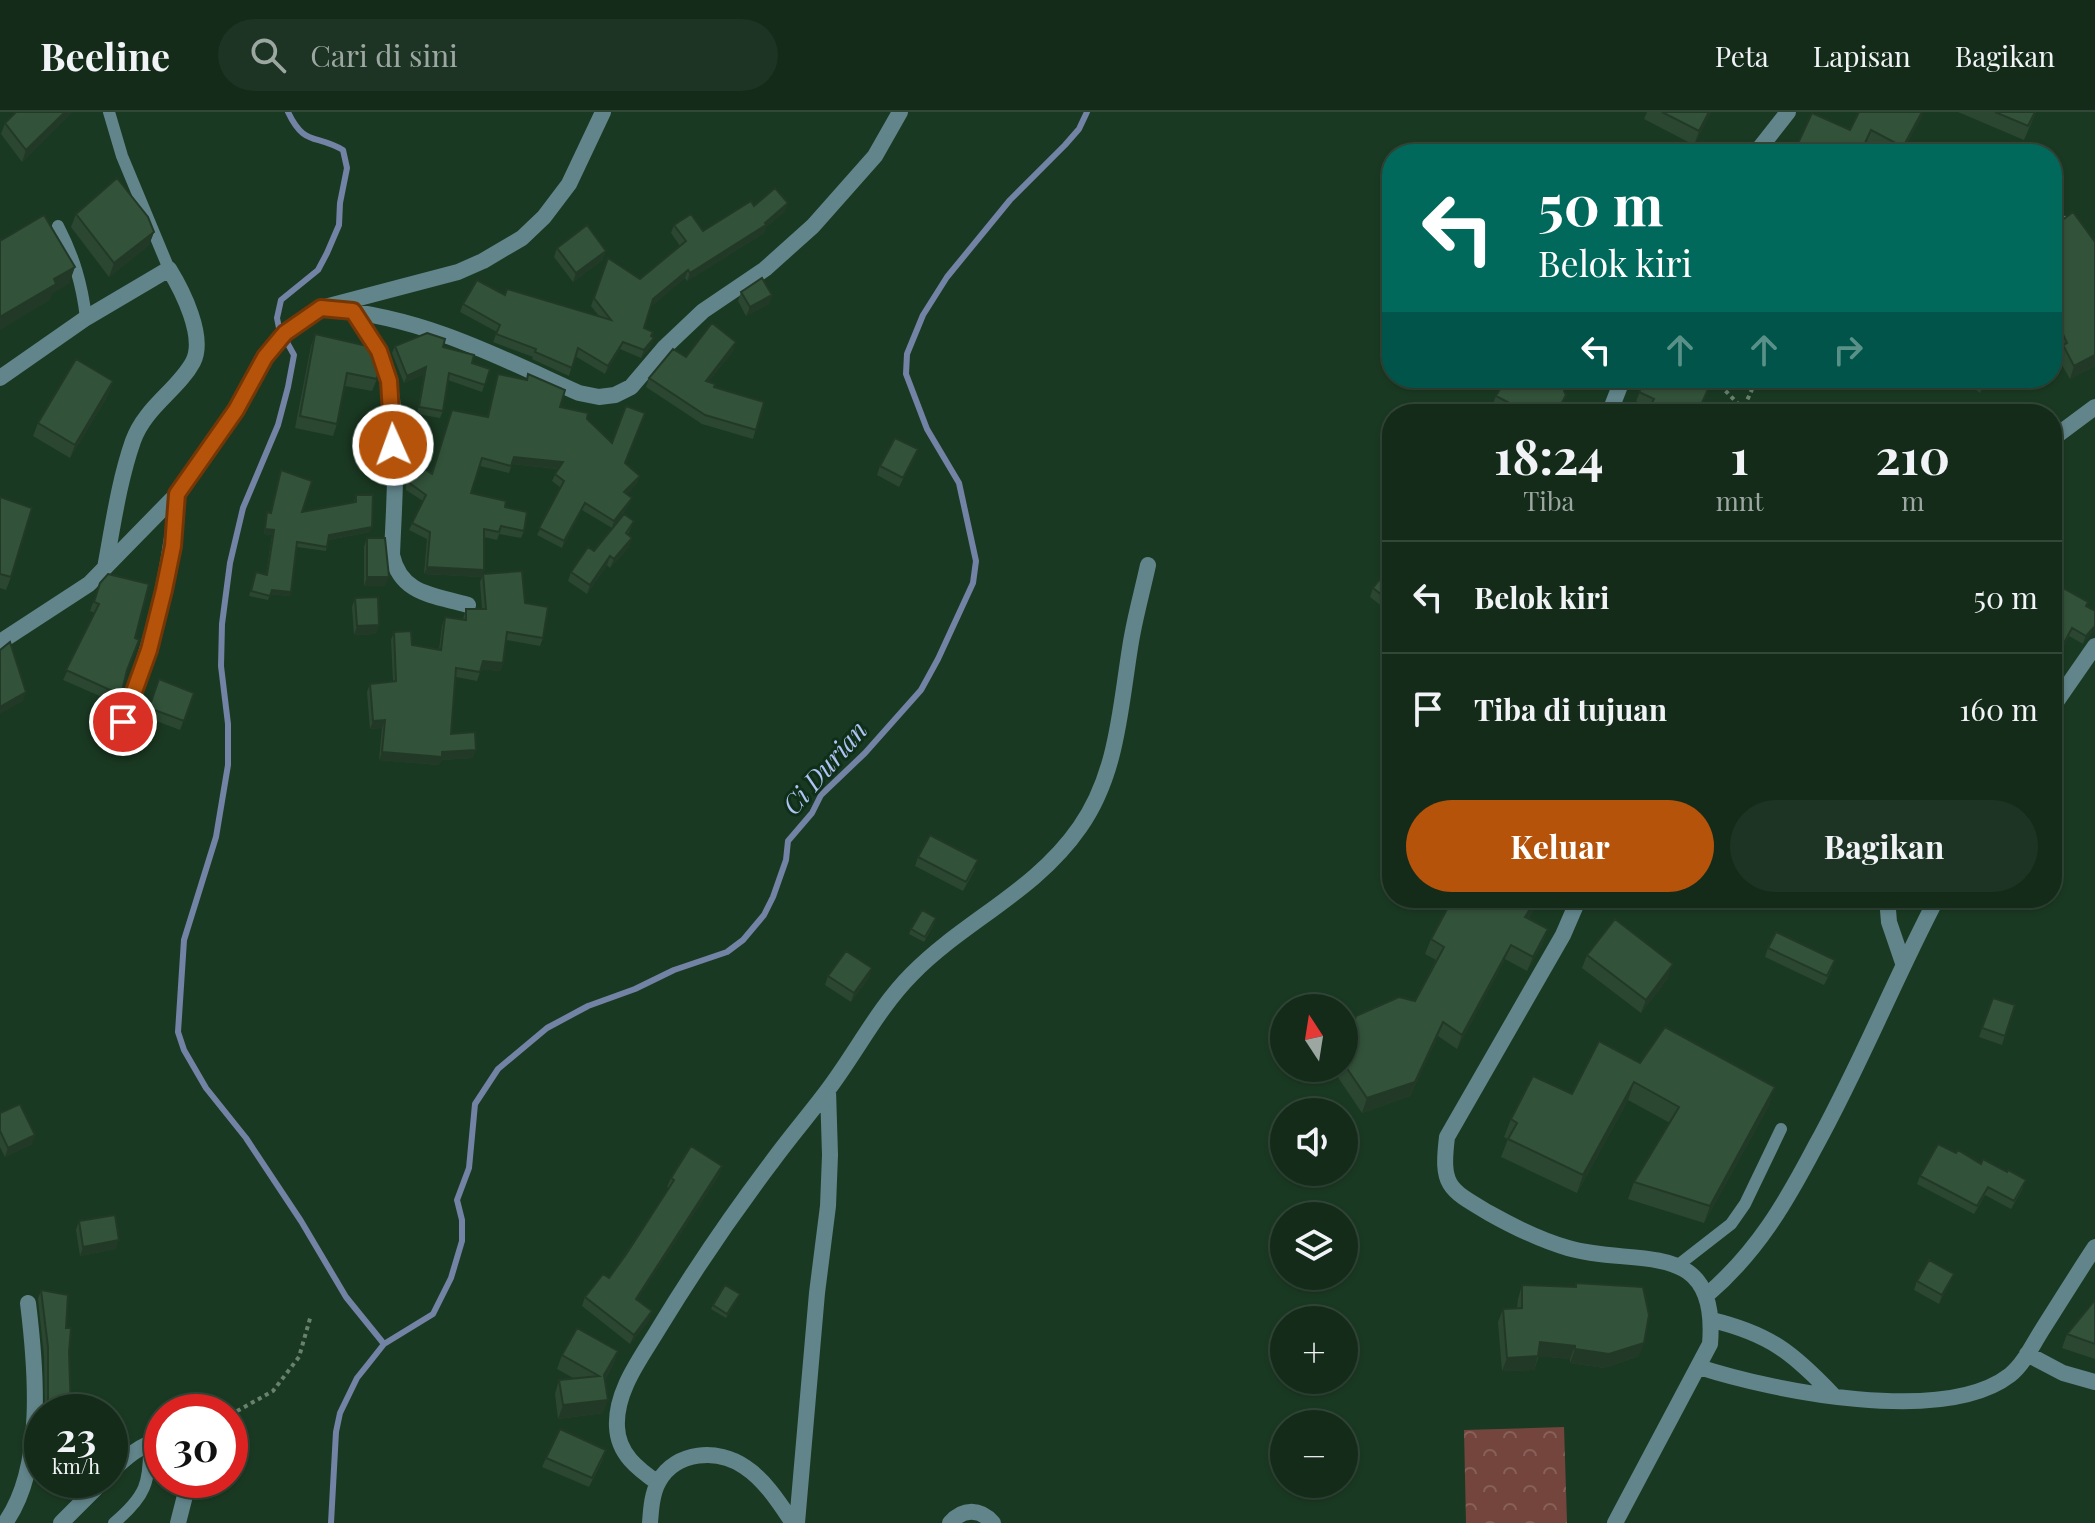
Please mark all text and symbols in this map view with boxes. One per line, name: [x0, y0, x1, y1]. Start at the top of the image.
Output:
search box: [218, 19, 778, 91]
text: Beeline: [40, 30, 170, 81]
icon: search: [246, 33, 290, 77]
text: Cari di sini: [310, 35, 458, 75]
text: Peta: [1715, 37, 1769, 74]
text: Lapisan: [1813, 37, 1911, 74]
text: Bagikan: [1955, 37, 2055, 74]
text: 50 m: [1538, 166, 1664, 241]
icon: left: [1406, 176, 1510, 280]
text: Belok kiri: [1538, 238, 1692, 286]
icon: left: [1574, 328, 1618, 372]
icon: ahead: [1658, 328, 1702, 372]
icon: ahead: [1742, 328, 1786, 372]
icon: right: [1826, 328, 1870, 372]
position arrow: [351, 403, 435, 487]
text: 18:24: [1494, 423, 1604, 487]
text: 1: [1730, 423, 1749, 487]
text: 210: [1876, 423, 1950, 487]
text: Tiba: [1523, 483, 1575, 518]
text: mnt: [1716, 483, 1764, 518]
text: m: [1901, 483, 1924, 518]
icon: left: [1406, 575, 1450, 619]
text: Belok kiri: [1474, 577, 1609, 617]
text: 50 m: [1973, 577, 2038, 617]
icon: arrive: [1406, 687, 1450, 731]
pin: [89, 688, 157, 756]
text: Tiba di tujuan: [1474, 689, 1667, 729]
text: 160 m: [1959, 689, 2038, 729]
icon: arrive: [101, 700, 145, 744]
water label: Ci Durian: [774, 713, 874, 821]
button: Keluar: [1406, 800, 1714, 892]
button: Bagikan: [1730, 800, 2038, 892]
north arrow: [1270, 994, 1358, 1082]
map controls: [1270, 994, 1358, 1498]
button: sound: [1270, 1098, 1358, 1186]
button: layers: [1270, 1202, 1358, 1290]
button: +: [1270, 1306, 1358, 1394]
speed limit sign: 30: [144, 1394, 248, 1498]
text: 23: [56, 1409, 96, 1462]
button: −: [1270, 1410, 1358, 1498]
text: km/h: [52, 1452, 100, 1479]

